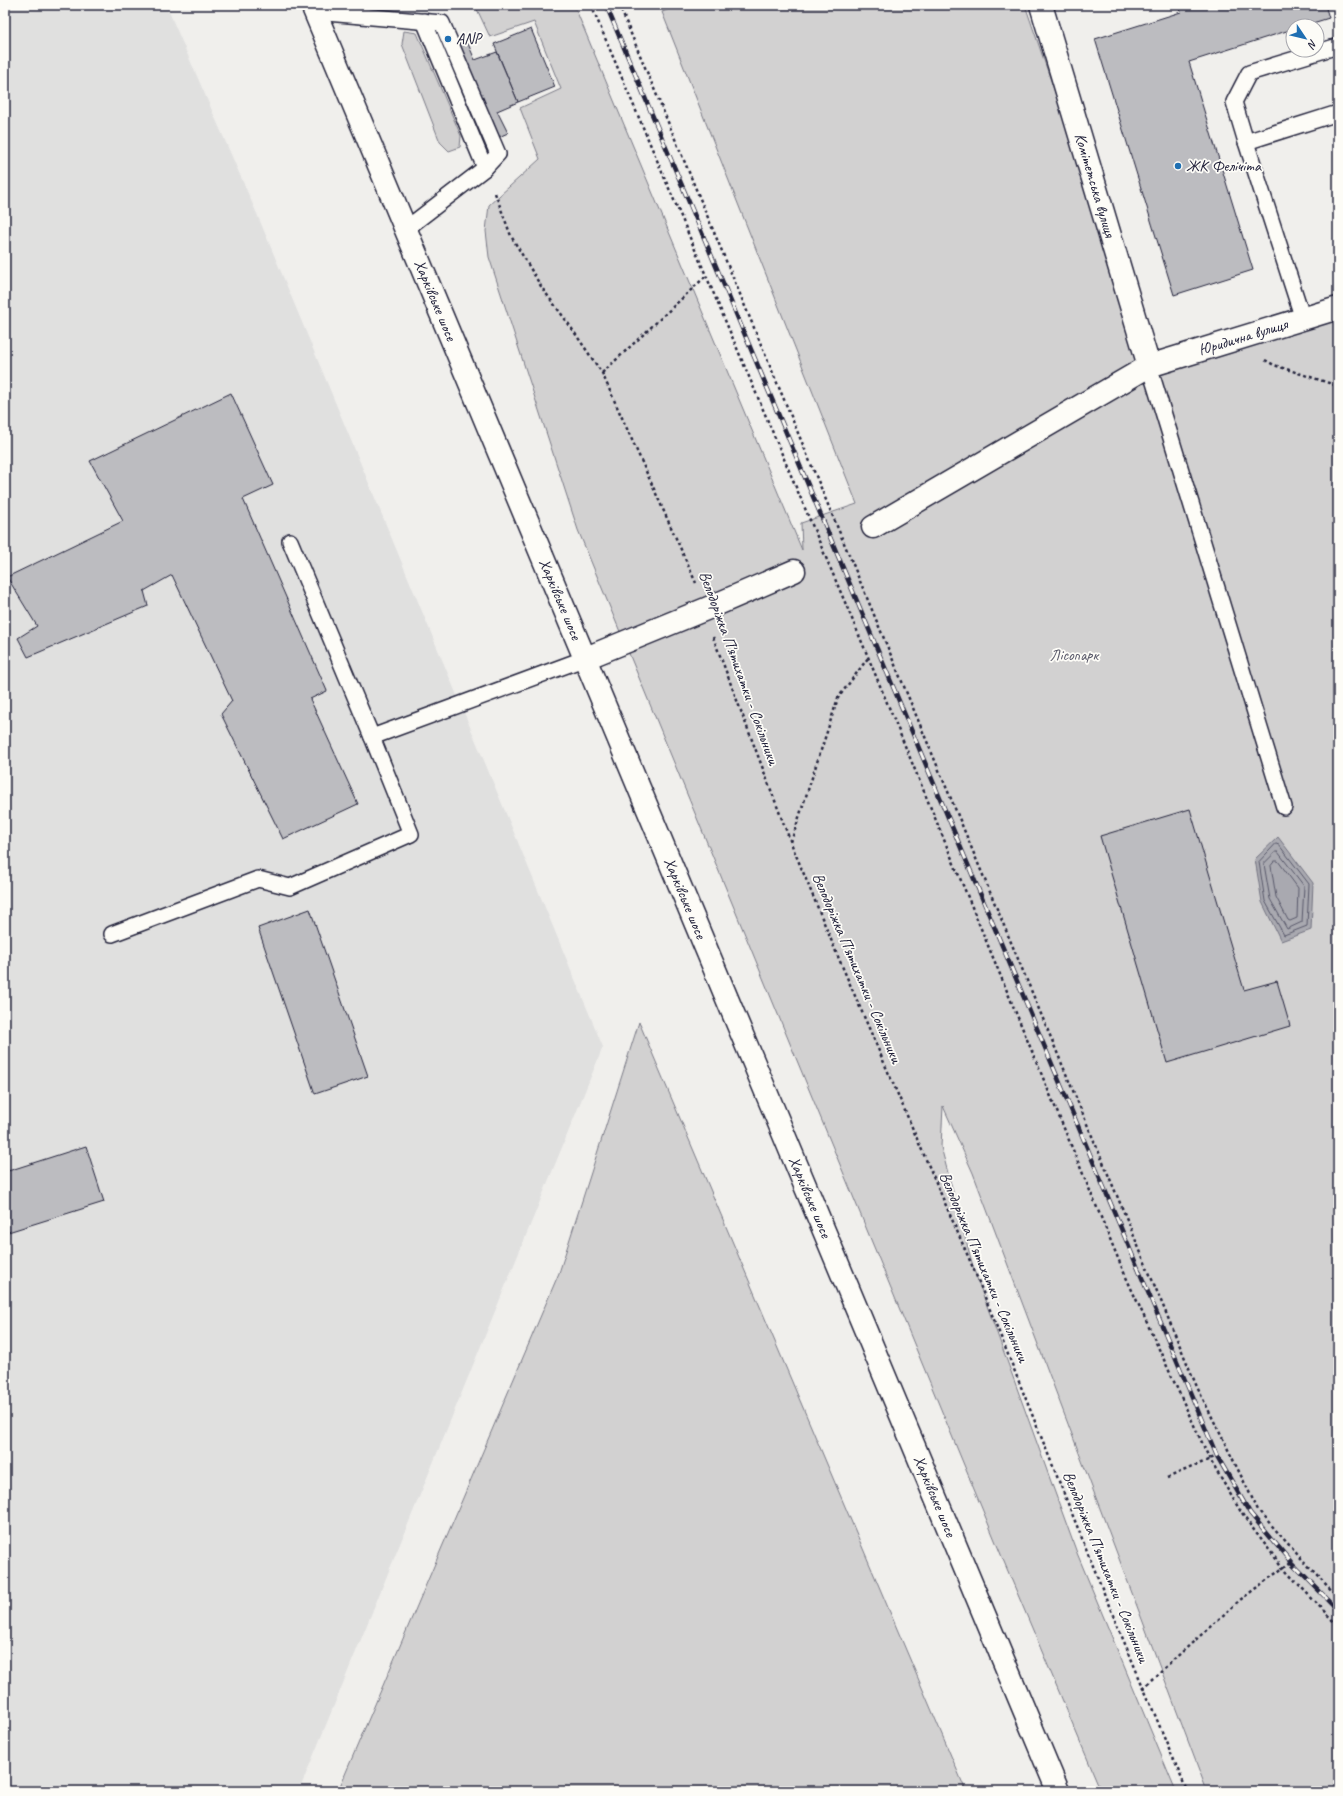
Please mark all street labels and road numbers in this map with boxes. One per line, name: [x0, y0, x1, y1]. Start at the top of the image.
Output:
street label: Комітетська вулиця: [1070, 131, 1120, 241]
street label: Харківське шосе: [410, 257, 462, 346]
street label: Юридична вулиця: [1196, 314, 1291, 360]
street label: Харківське шосе: [534, 556, 587, 644]
street label: Велодоріжка П'ятихатки - Сокільники: [695, 568, 784, 768]
street label: Харківське шосе: [659, 855, 712, 943]
street label: Велодоріжка П'ятихатки - Сокільники: [808, 870, 907, 1067]
street label: Харківське шосе: [784, 1154, 836, 1242]
street label: Велодоріжка П'ятихатки - Сокільники: [935, 1169, 1034, 1366]
street label: Харківське шосе: [909, 1453, 961, 1541]
street label: Велодоріжка П'ятихатки - Сокільники: [1058, 1468, 1154, 1667]

